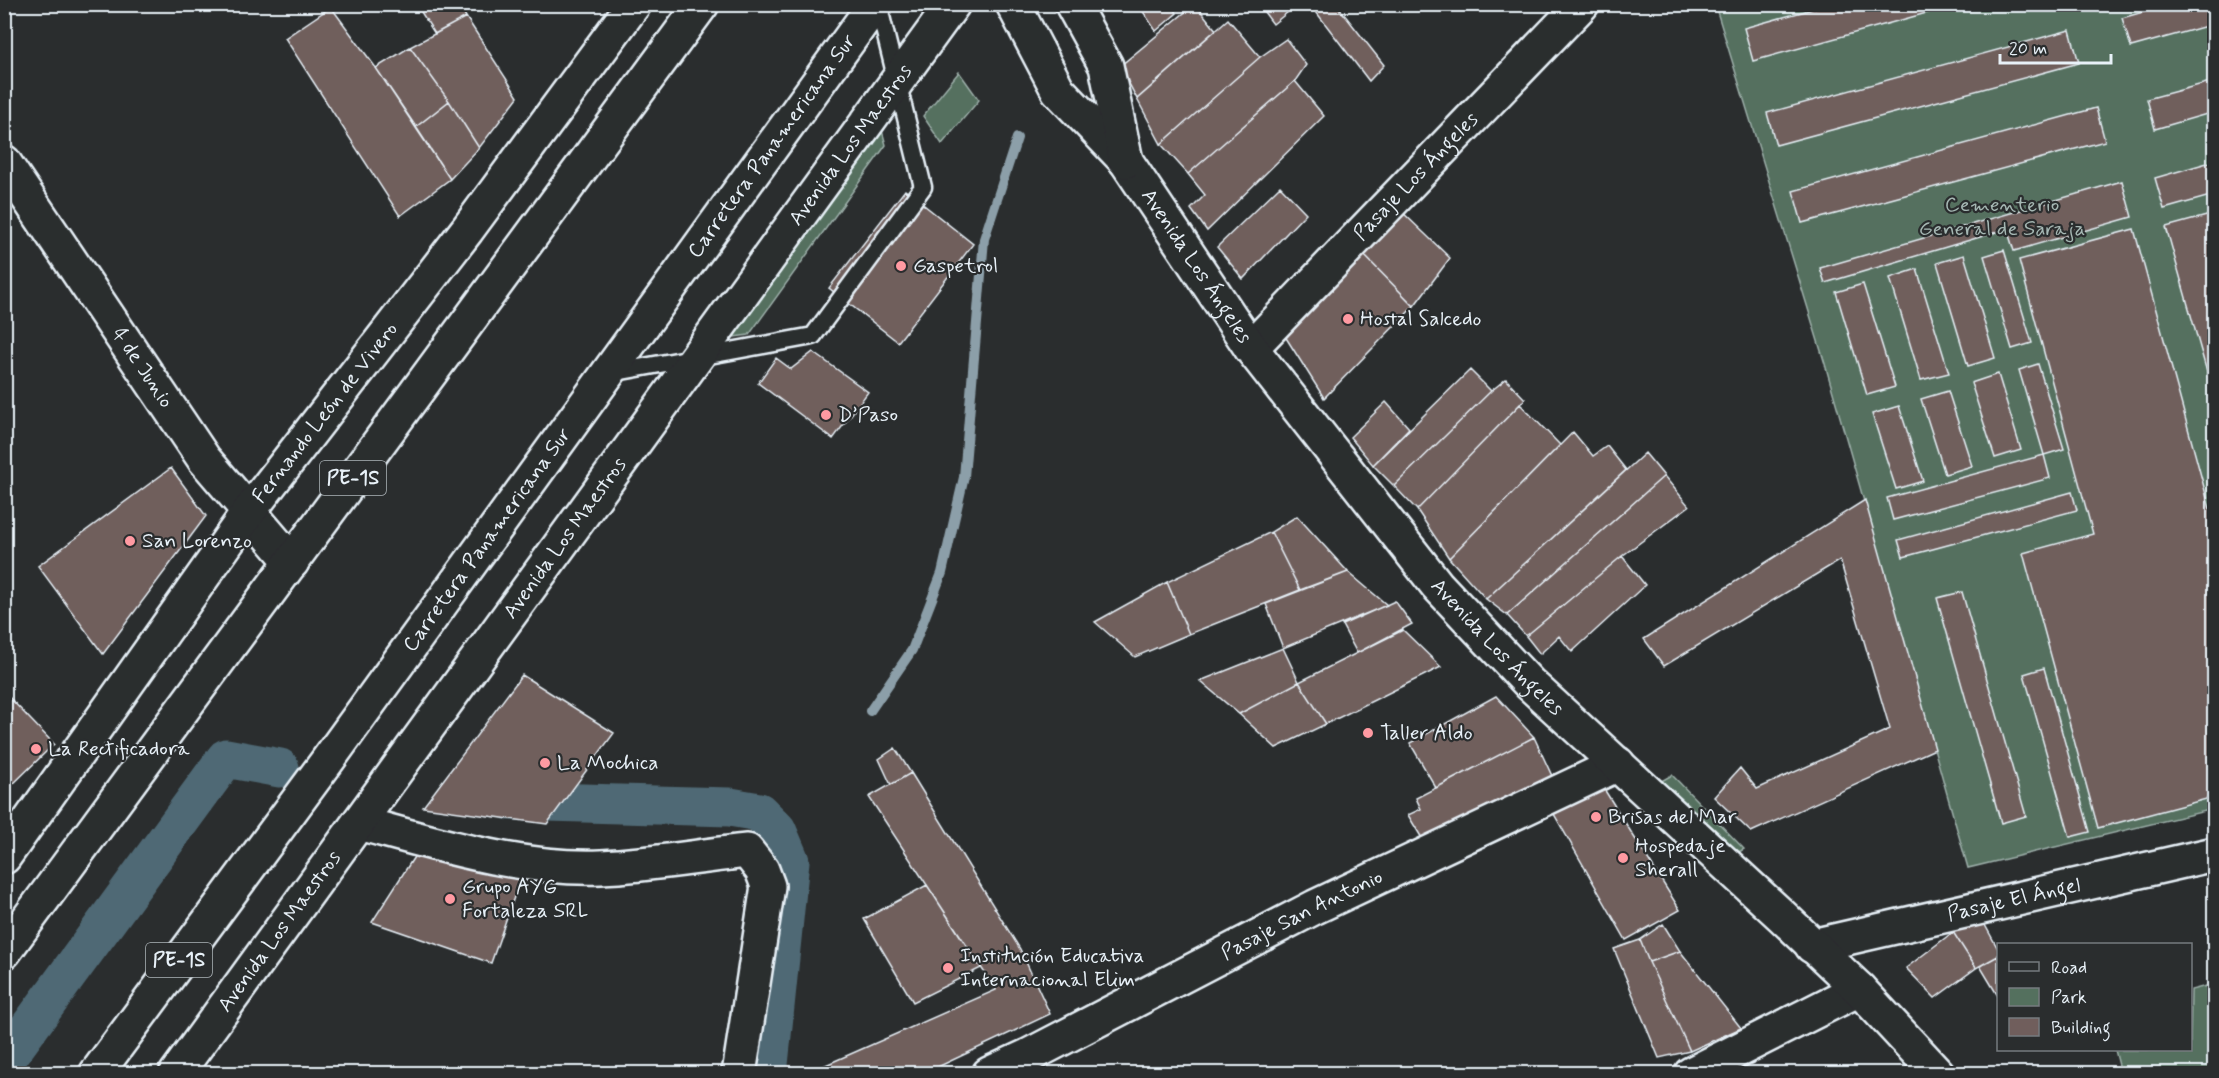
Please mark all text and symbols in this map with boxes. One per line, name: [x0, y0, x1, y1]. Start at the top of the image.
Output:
scale bar: [2000, 27, 2111, 65]
street label: Carretera Panamericana Sur: [681, 28, 863, 264]
text: 20 m: [2009, 37, 2047, 61]
street label: Avenida Los Maestros: [782, 59, 919, 232]
street label: Pasaje Los Ángeles: [1347, 106, 1485, 247]
street label: Avenida Los Ángeles: [1134, 183, 1258, 349]
park label: Cementerio General de Saraja: [1919, 191, 2085, 243]
place label: Gaspetrol: [913, 252, 998, 280]
marker: Gaspetrol: [894, 259, 908, 273]
place label: Hostal Salcedo: [1360, 305, 1482, 333]
marker: Hostal Salcedo: [1341, 312, 1355, 326]
street label: Fernando León de Vivero: [246, 317, 404, 510]
street label: 4 de Junio: [105, 322, 180, 414]
place label: D’Paso: [838, 401, 898, 429]
marker: D’Paso: [819, 408, 833, 422]
street label: Carretera Panamericana Sur: [396, 422, 578, 658]
street label: Avenida Los Maestros: [497, 452, 633, 625]
road number: PE-1S: [320, 461, 386, 495]
place label: San Lorenzo: [142, 527, 252, 555]
marker: San Lorenzo: [123, 534, 137, 548]
street label: Avenida Los Ángeles: [1424, 572, 1570, 722]
place label: Taller Aldo: [1380, 719, 1473, 747]
marker: Taller Aldo: [1361, 726, 1375, 740]
place label: La Rectificadora: [48, 735, 190, 763]
marker: La Rectificadora: [29, 742, 43, 756]
place label: La Mochica: [557, 749, 658, 777]
marker: La Mochica: [538, 756, 552, 770]
place label: Brisas del Mar: [1608, 803, 1737, 831]
marker: Brisas del Mar: [1589, 810, 1603, 824]
place label: Hospedaje Sherall: [1635, 832, 1726, 884]
street label: Avenida Los Maestros: [211, 845, 348, 1018]
marker: Hospedaje Sherall: [1616, 851, 1630, 865]
street label: Pasaje San Antonio: [1216, 863, 1387, 967]
street label: Pasaje El Ángel: [1945, 871, 2083, 929]
place label: Grupo AYG Fortaleza SRL: [462, 873, 588, 925]
marker: Grupo AYG Fortaleza SRL: [443, 892, 457, 906]
place label: Institución Educativa Internacional Elim: [960, 942, 1144, 994]
road number: PE-1S: [146, 943, 212, 977]
legend: [1997, 943, 2192, 1051]
text: Road: [2051, 956, 2087, 980]
marker: Institución Educativa Internacional Elim: [941, 961, 955, 975]
text: Park: [2051, 986, 2087, 1010]
text: Building: [2051, 1016, 2111, 1042]

